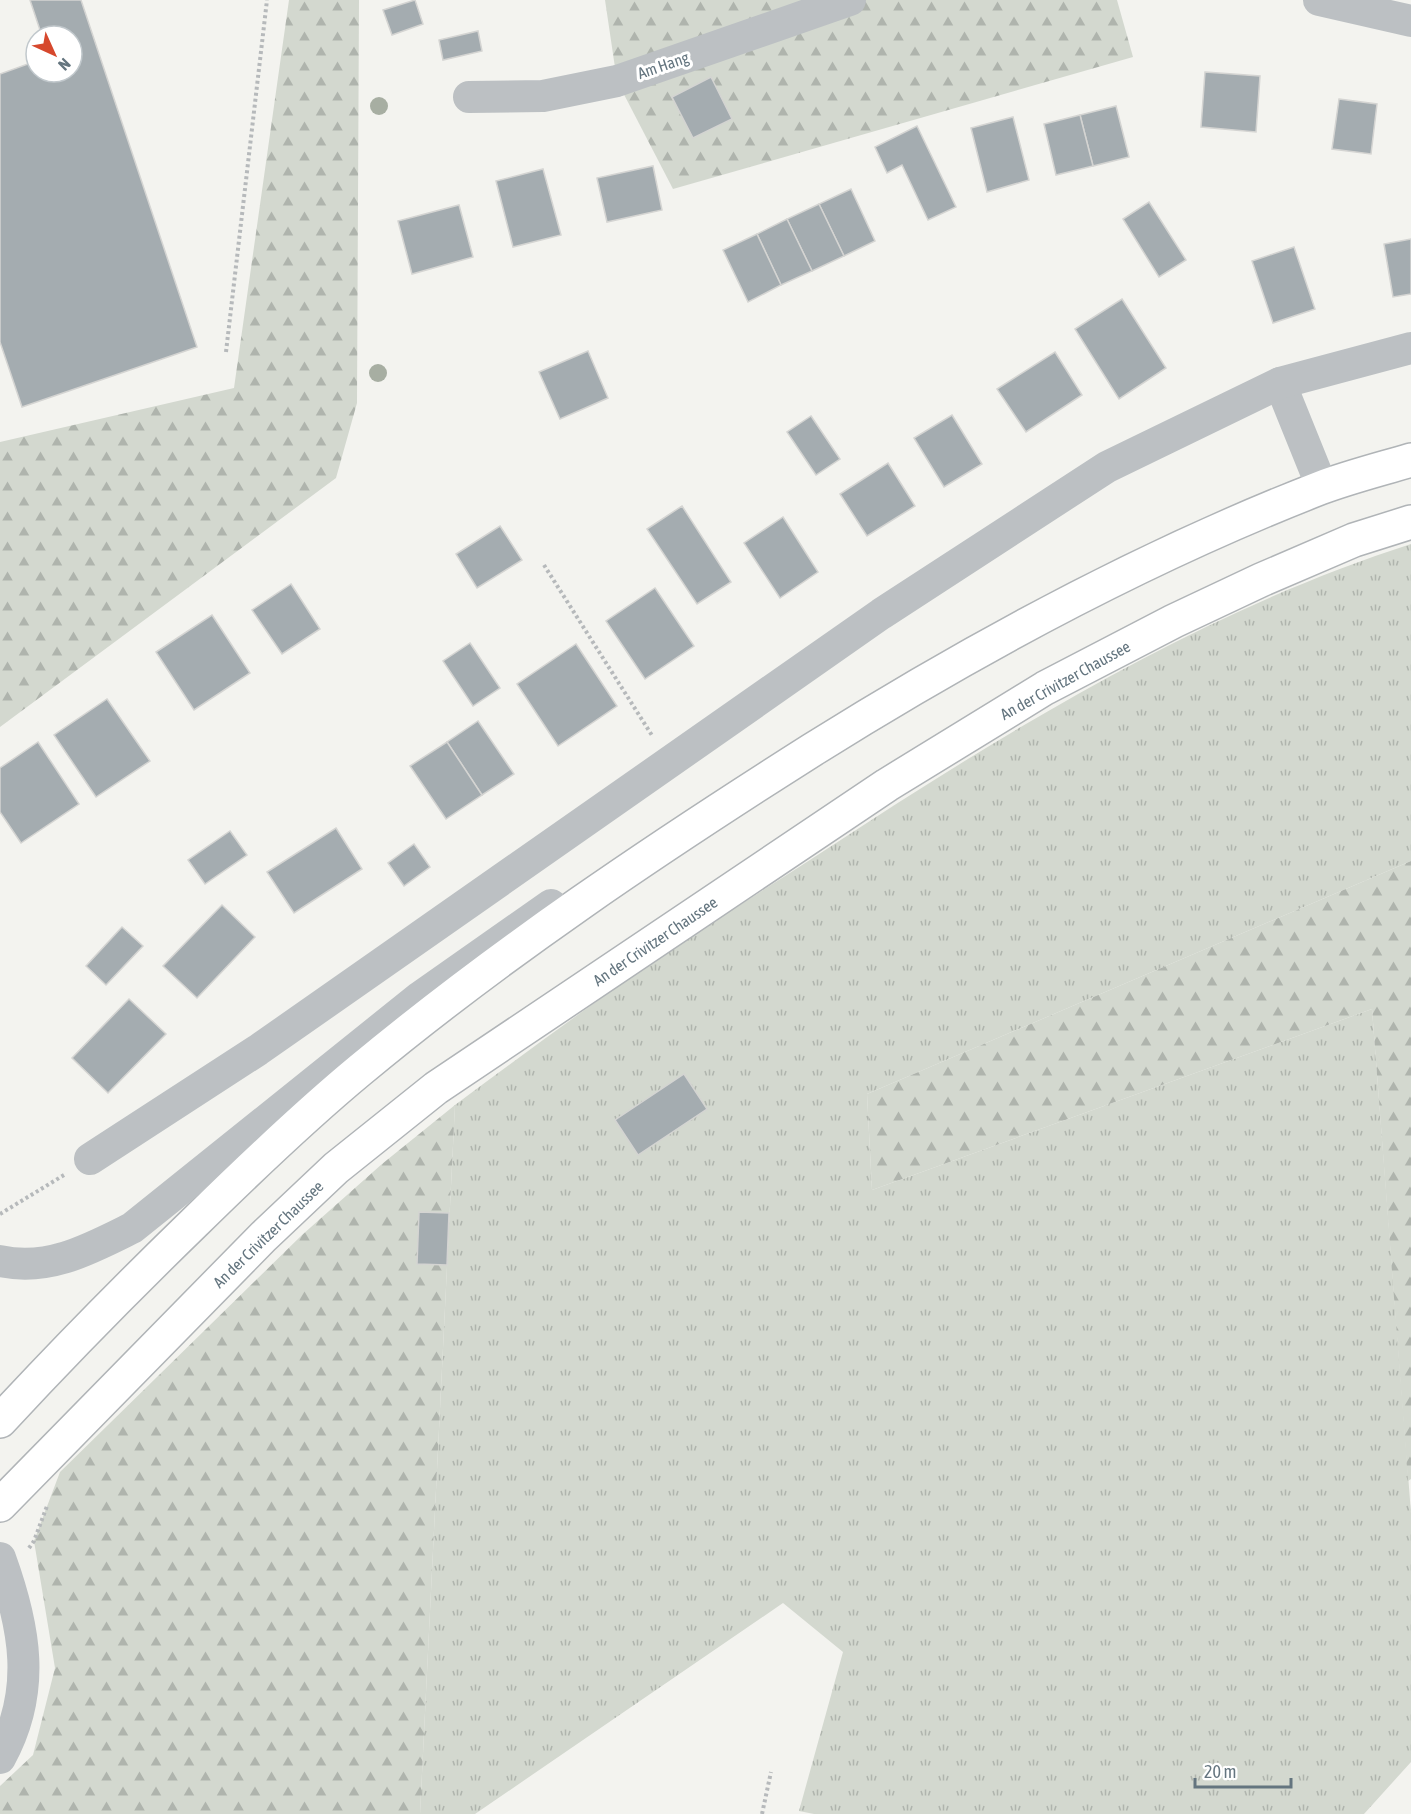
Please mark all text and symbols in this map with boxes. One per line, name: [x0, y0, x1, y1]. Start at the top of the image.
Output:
north arrow: [24, 24, 84, 84]
street label: Am Hang: [635, 48, 691, 83]
text: N: [55, 55, 74, 74]
street label: An der Crivitzer Chaussee: [997, 637, 1133, 723]
street label: An der Crivitzer Chaussee: [590, 893, 720, 989]
street label: An der Crivitzer Chaussee: [209, 1177, 327, 1291]
scale bar: [1195, 1751, 1291, 1789]
text: 20 m: [1204, 1761, 1236, 1782]

